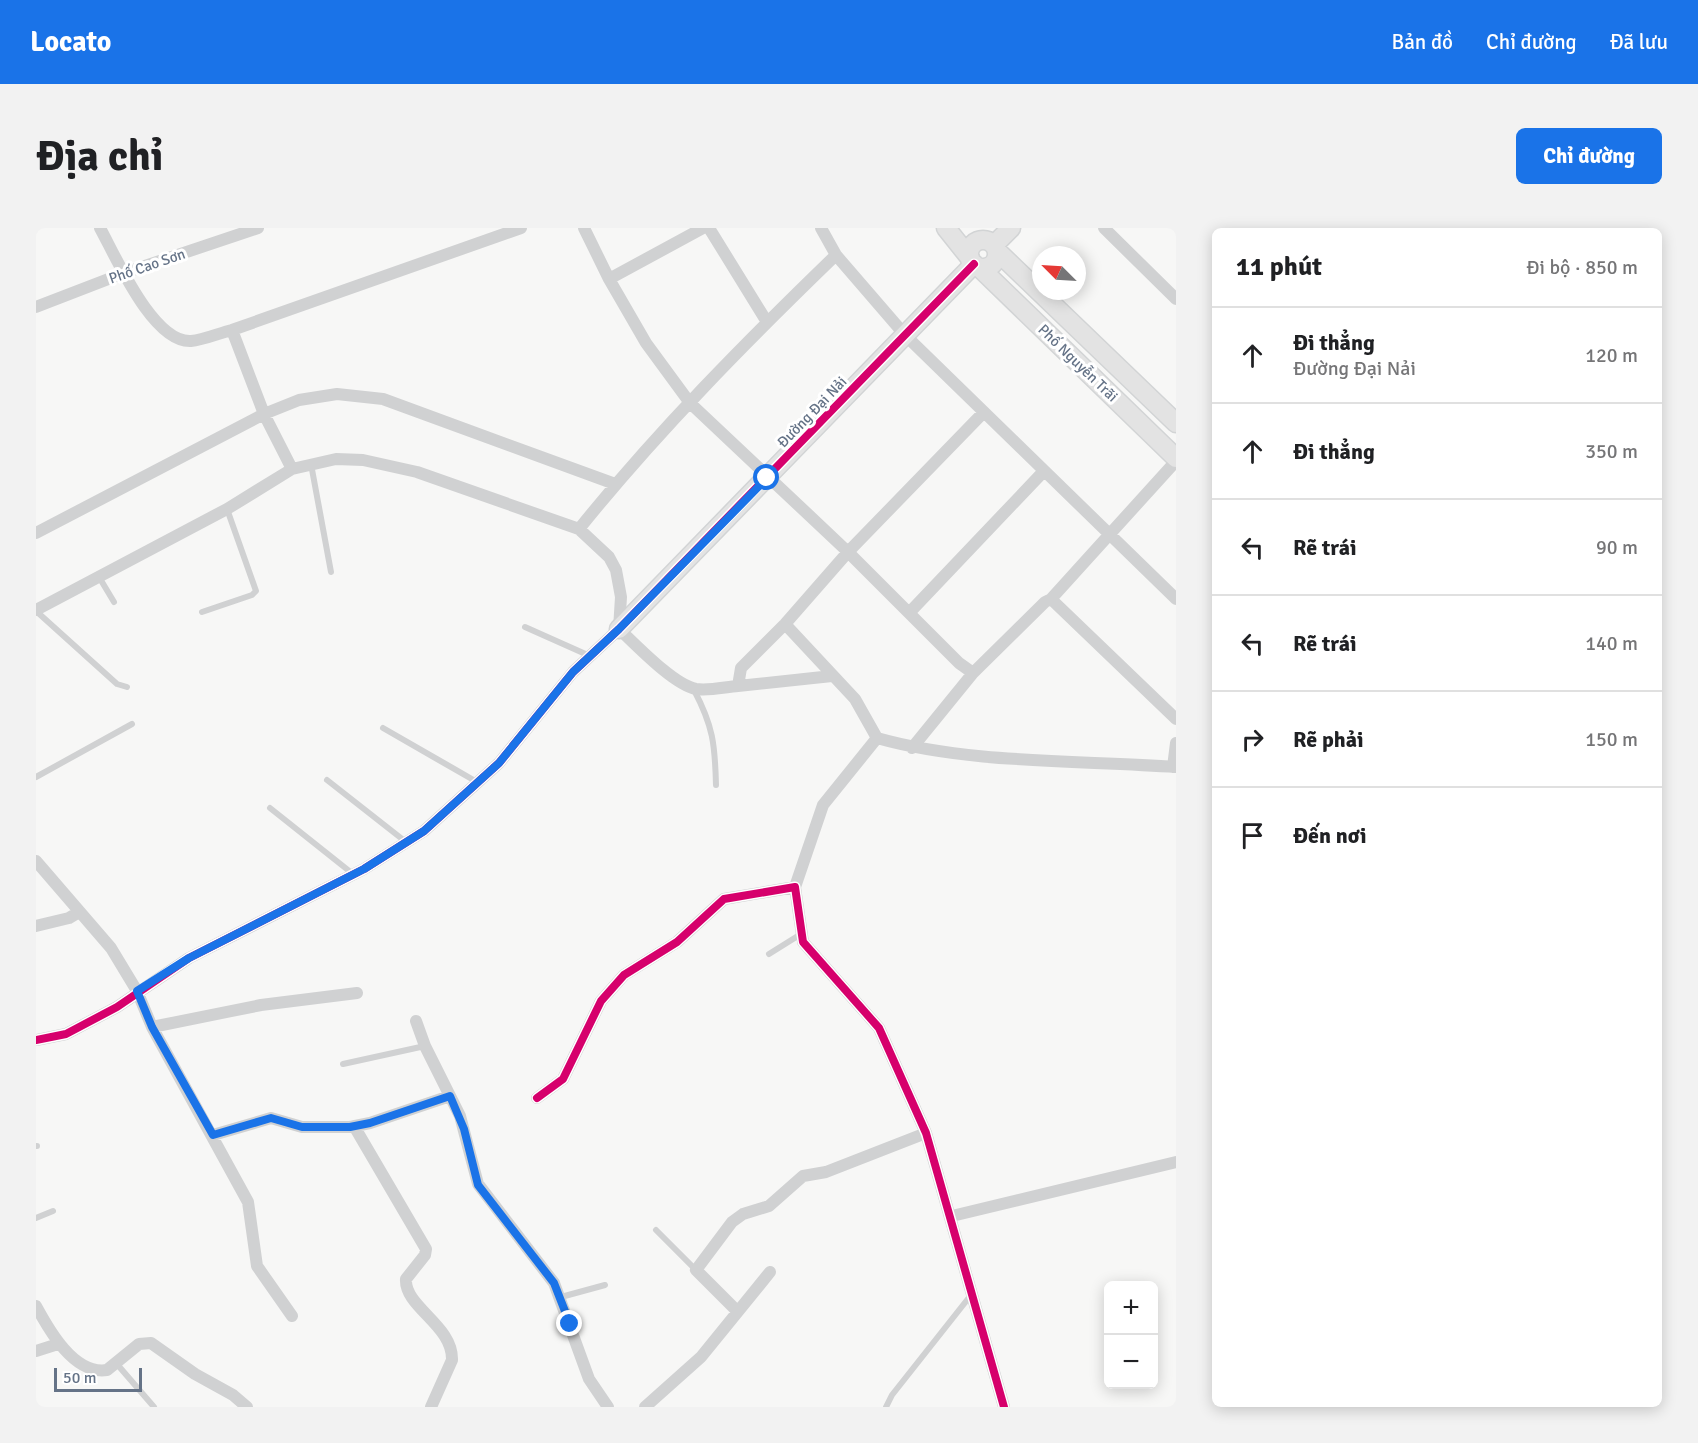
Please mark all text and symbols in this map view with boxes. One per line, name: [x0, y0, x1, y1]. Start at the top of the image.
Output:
text: Locato: [30, 25, 111, 59]
text: Bản đồ: [1392, 29, 1453, 55]
text: Chỉ đường: [1486, 29, 1577, 55]
text: Đã lưu: [1610, 29, 1668, 55]
button: Chỉ đường: [1516, 128, 1662, 184]
text: Địa chỉ: [36, 131, 163, 182]
street label: Phố Cao Sơn: [106, 245, 188, 287]
north arrow: [1032, 246, 1086, 300]
text: 11 phút: [1236, 251, 1322, 283]
text: Đi bộ · 850 m: [1526, 255, 1638, 280]
street label: Phố Nguyễn Trãi: [1034, 320, 1122, 405]
text: Đi thẳng: [1293, 329, 1375, 356]
icon: ahead: [1236, 339, 1269, 372]
text: 120 m: [1585, 343, 1638, 368]
text: Đường Đại Nải: [1293, 356, 1416, 381]
street label: Đường Đại Nải: [774, 373, 850, 451]
icon: ahead: [1236, 435, 1269, 468]
text: Đi thẳng: [1293, 438, 1375, 465]
text: 350 m: [1585, 439, 1638, 464]
route start: [753, 464, 779, 490]
icon: left: [1236, 531, 1269, 564]
text: Rẽ trái: [1293, 534, 1357, 561]
text: 90 m: [1596, 535, 1638, 560]
icon: left: [1236, 627, 1269, 660]
text: Rẽ trái: [1293, 630, 1357, 657]
text: 140 m: [1585, 631, 1638, 656]
icon: right: [1236, 723, 1269, 756]
text: Rẽ phải: [1293, 726, 1364, 753]
text: 150 m: [1585, 727, 1638, 752]
icon: arrive: [1236, 819, 1269, 852]
text: Đến nơi: [1293, 822, 1367, 849]
map controls: [1104, 1281, 1158, 1389]
button: +: [1104, 1281, 1158, 1335]
route end: [556, 1310, 582, 1336]
button: −: [1104, 1335, 1158, 1389]
scale bar: [54, 1365, 142, 1392]
text: 50 m: [63, 1368, 97, 1388]

